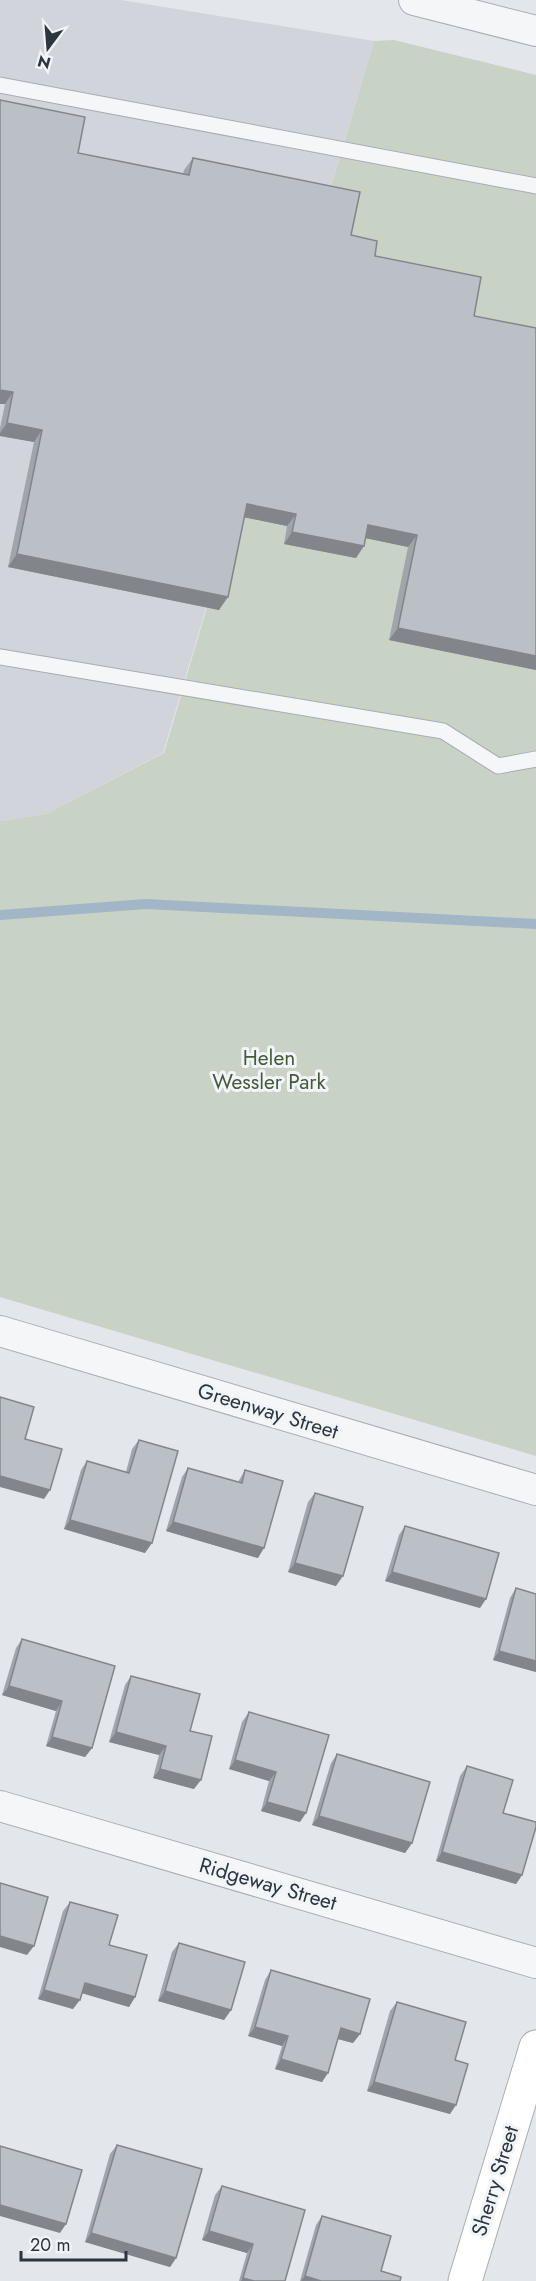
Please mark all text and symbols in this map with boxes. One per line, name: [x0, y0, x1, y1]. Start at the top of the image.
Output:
north arrow: [18, 18, 78, 78]
text: N: [35, 49, 53, 75]
park label: Helen Wessler Park: [212, 1043, 326, 1097]
street label: Greenway Street: [194, 1375, 342, 1447]
street label: Ridgeway Street: [196, 1850, 340, 1918]
street label: Sherry Street: [464, 2122, 526, 2240]
scale bar: [21, 2224, 126, 2262]
text: 20 m: [30, 2232, 70, 2258]

